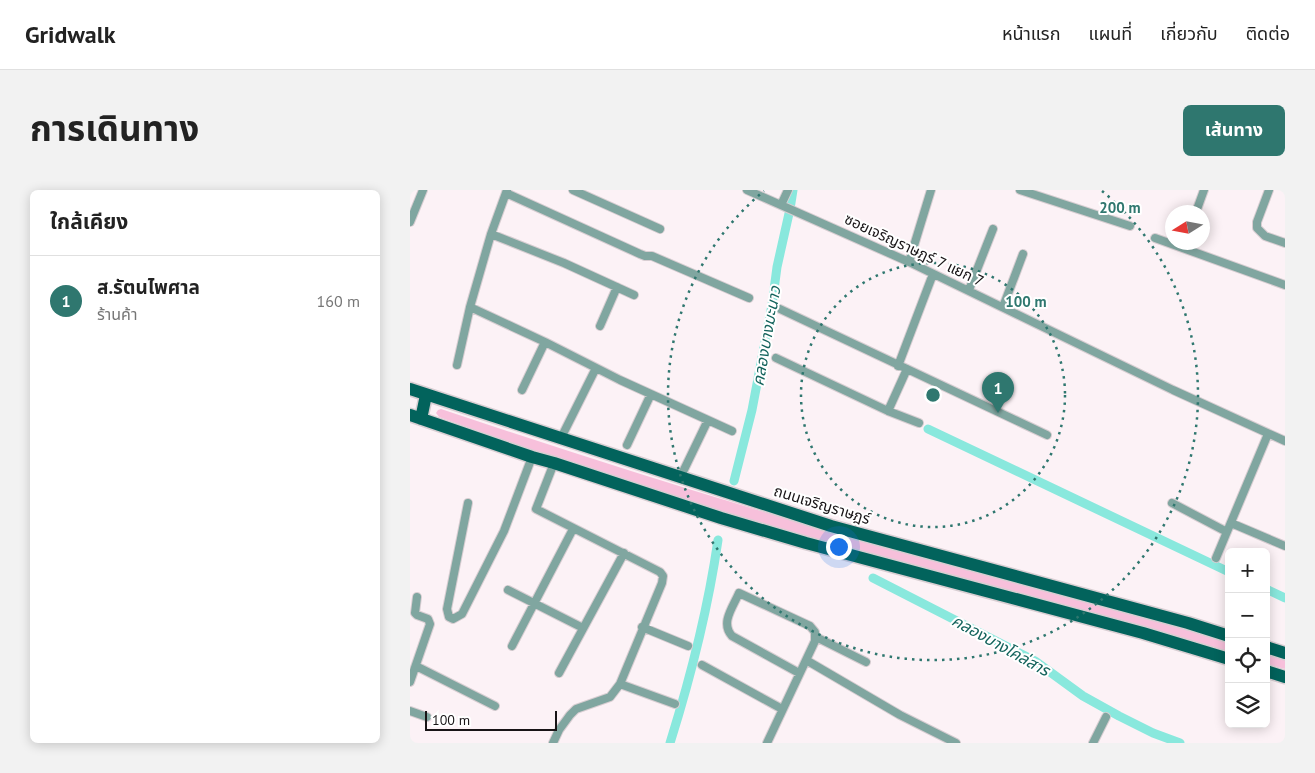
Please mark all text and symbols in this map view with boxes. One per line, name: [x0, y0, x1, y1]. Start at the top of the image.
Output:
text: Gridwalk: [25, 19, 115, 50]
text: หน้าแรก: [1002, 22, 1060, 45]
text: แผนที่: [1088, 22, 1132, 45]
text: เกี่ยวกับ: [1160, 22, 1218, 45]
text: ติดต่อ: [1246, 22, 1290, 45]
text: การเดินทาง: [30, 105, 199, 151]
button: เส้นทาง: [1183, 105, 1285, 156]
text: 200 m: [1099, 198, 1141, 217]
north arrow: [1165, 205, 1210, 250]
text: ใกล้เคียง: [50, 208, 128, 235]
street label: ซอยเจริญราษฎร์ 7 แยก 7: [841, 209, 987, 290]
text: ส.รัตนไพศาล: [97, 275, 200, 299]
water label: คลองบางมะนาว: [747, 283, 785, 387]
text: 1: [61, 291, 71, 311]
text: 160 m: [317, 291, 360, 311]
text: 100 m: [1005, 292, 1047, 311]
text: ร้านค้า: [97, 304, 137, 324]
pin: 1: [982, 372, 1014, 413]
centre of rings: [924, 386, 942, 404]
street label: ถนนเจริญราษฎร์: [772, 481, 873, 528]
your location: [826, 534, 852, 560]
map controls: [1225, 548, 1270, 728]
button: +: [1225, 548, 1270, 593]
button: −: [1225, 593, 1270, 638]
water label: คลองบางโคล่สาร: [949, 610, 1054, 681]
button: locate: [1225, 638, 1270, 683]
button: layers: [1225, 683, 1270, 728]
scale bar: [425, 708, 558, 731]
text: 100 m: [432, 711, 470, 729]

